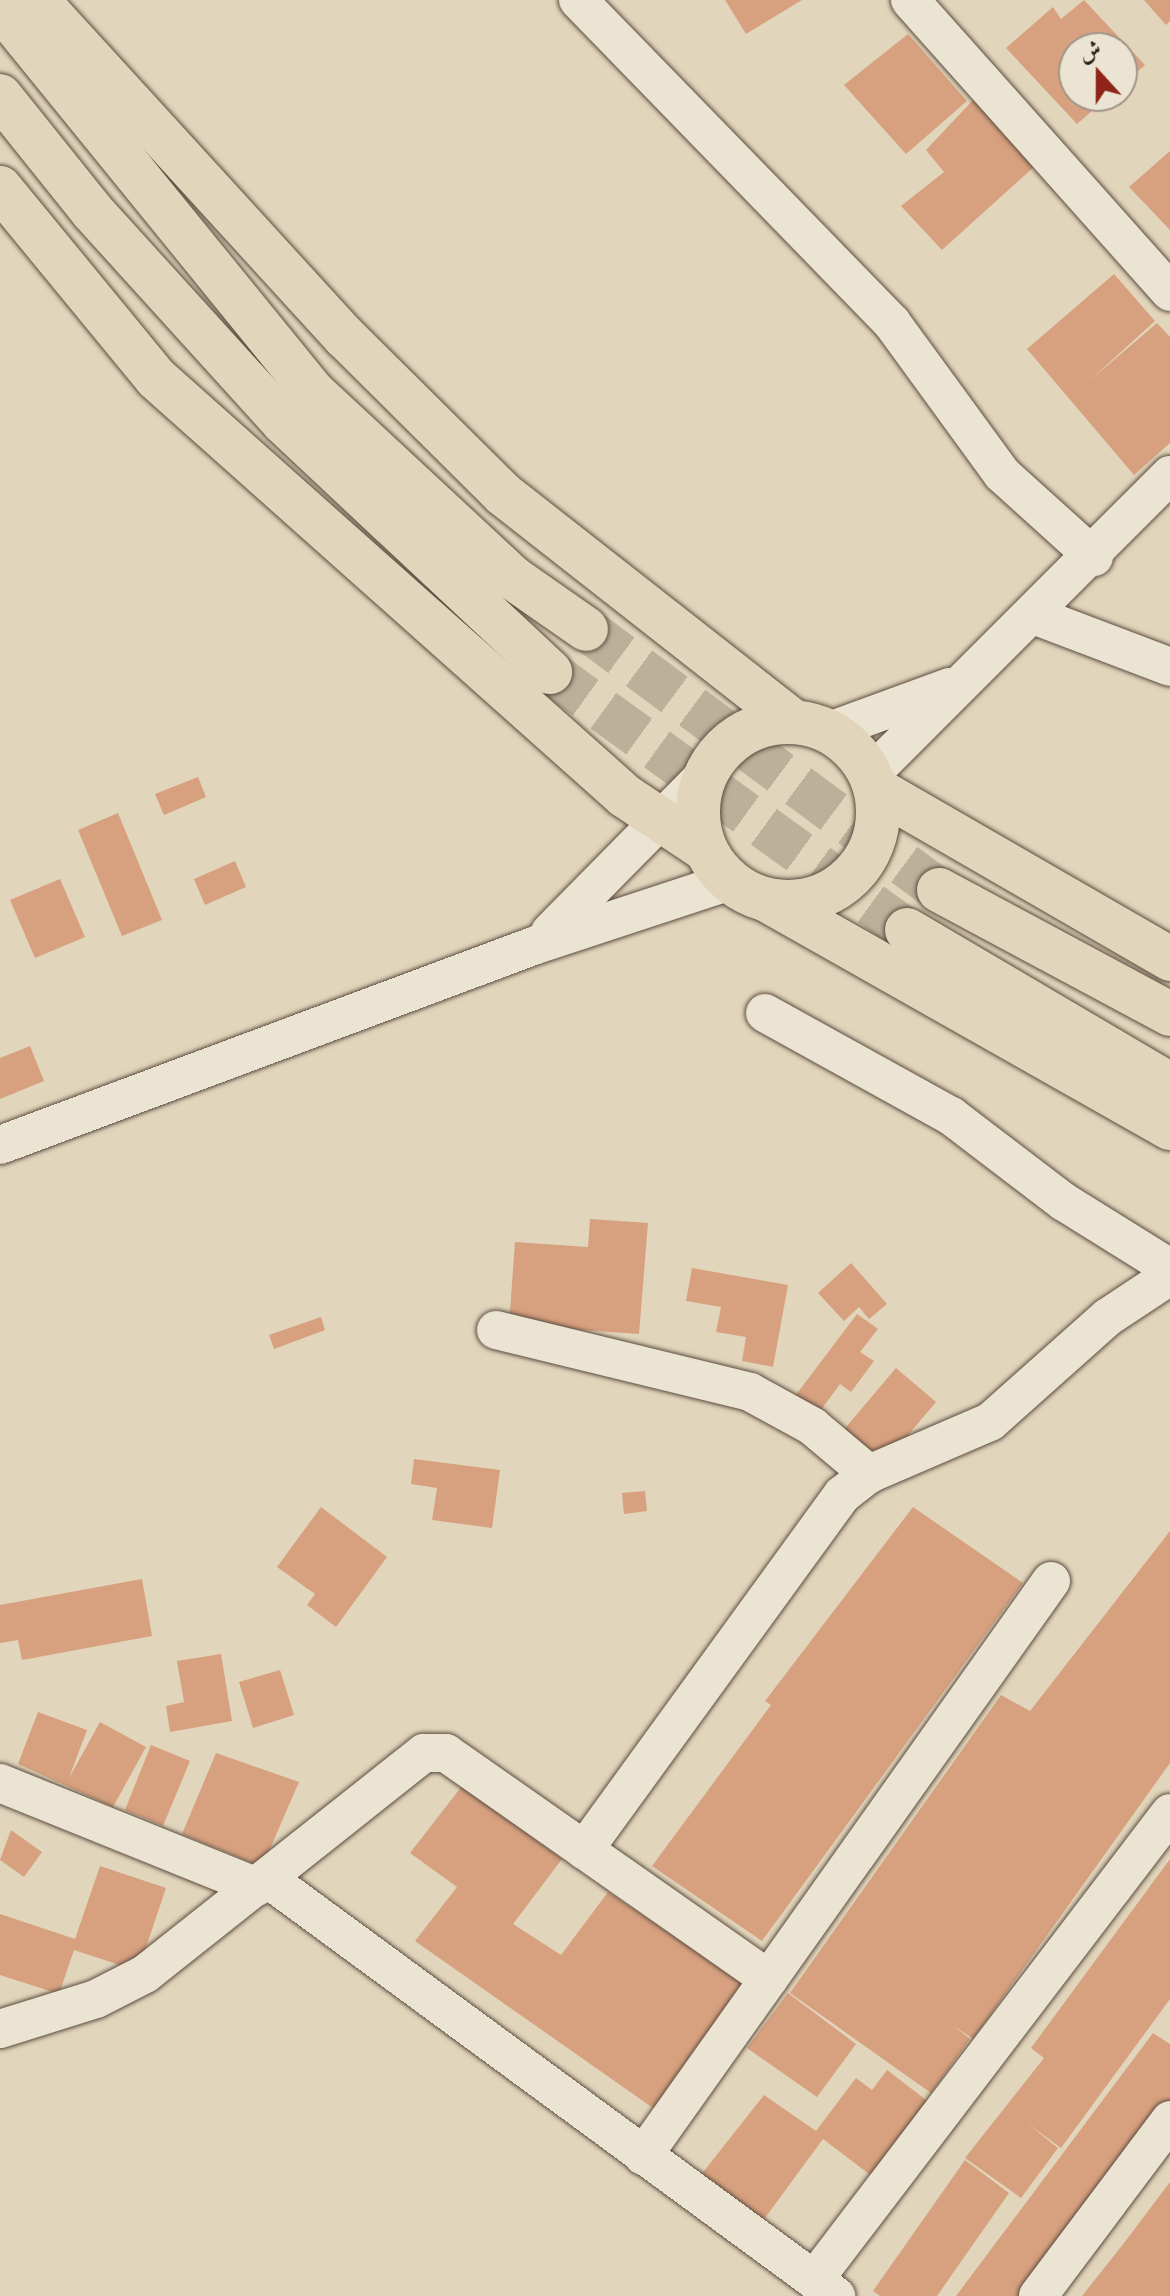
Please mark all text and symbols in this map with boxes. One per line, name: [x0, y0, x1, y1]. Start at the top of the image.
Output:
north arrow: [1058, 32, 1138, 112]
text: ش: [1075, 34, 1106, 69]

